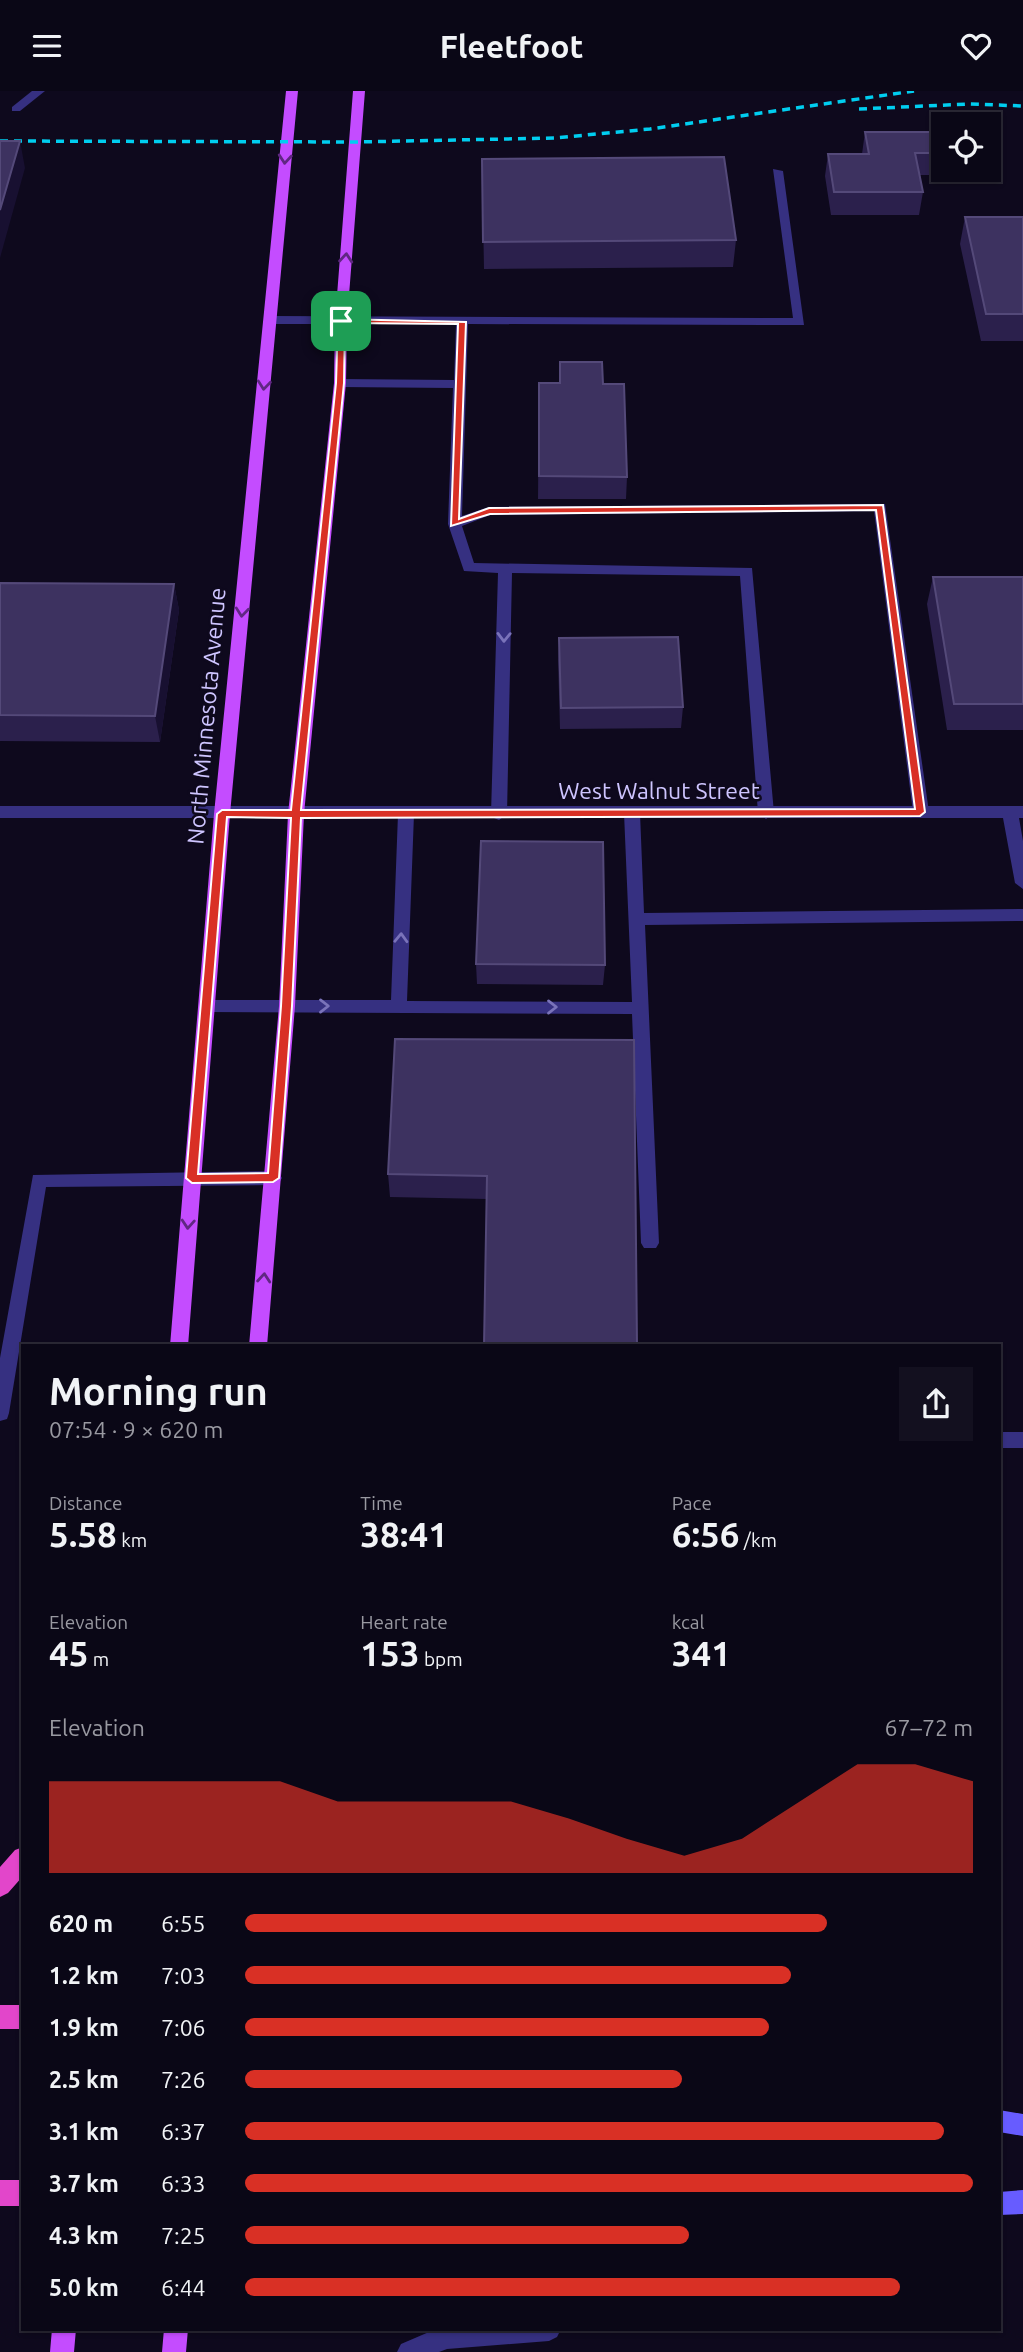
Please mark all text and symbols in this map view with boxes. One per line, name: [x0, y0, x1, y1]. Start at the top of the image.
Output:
icon: menu: [28, 27, 66, 65]
icon: heart: [957, 27, 995, 65]
text: Fleetfoot: [440, 28, 583, 64]
map controls: [931, 112, 1001, 182]
button: locate: [931, 112, 1001, 182]
one-way arrow: [278, 154, 293, 165]
one-way arrow: [338, 253, 353, 264]
pin: [311, 291, 371, 351]
icon: arrive: [322, 302, 360, 340]
one-way arrow: [256, 380, 271, 391]
street label: North Minnesota Avenue: [182, 587, 230, 845]
one-way arrow: [234, 606, 249, 618]
one-way arrow: [496, 631, 511, 642]
street label: West Walnut Street: [558, 778, 760, 803]
one-way arrow: [394, 932, 409, 943]
one-way arrow: [320, 998, 330, 1014]
one-way arrow: [547, 999, 558, 1015]
one-way arrow: [181, 1218, 196, 1229]
one-way arrow: [256, 1272, 271, 1283]
button: share: [899, 1367, 973, 1441]
text: Morning run: [49, 1370, 268, 1412]
text: 07:54 · 9 × 620 m: [49, 1417, 223, 1442]
text: Distance: [49, 1492, 123, 1514]
text: Time: [360, 1492, 403, 1514]
text: Pace: [672, 1492, 712, 1514]
text: 5.58: [49, 1514, 117, 1554]
text: 38:41: [360, 1514, 448, 1554]
text: 6:56: [672, 1514, 740, 1554]
text: km: [117, 1529, 147, 1551]
text: /km: [740, 1529, 777, 1551]
text: Elevation: [49, 1611, 128, 1633]
text: Heart rate: [360, 1611, 448, 1633]
text: kcal: [672, 1611, 704, 1633]
text: 45: [49, 1633, 88, 1673]
text: 153: [360, 1633, 420, 1673]
text: 341: [672, 1633, 731, 1673]
text: m: [88, 1648, 109, 1670]
text: bpm: [420, 1648, 463, 1670]
text: Elevation: [49, 1715, 145, 1740]
text: 67–72 m: [885, 1715, 973, 1740]
text: 620 m: [49, 1911, 113, 1936]
text: 6:55: [161, 1911, 206, 1936]
text: 1.2 km: [49, 1963, 119, 1988]
text: 7:03: [161, 1963, 206, 1988]
text: 1.9 km: [49, 2015, 119, 2040]
text: 7:06: [161, 2015, 206, 2040]
text: 2.5 km: [49, 2067, 119, 2092]
text: 7:26: [161, 2067, 206, 2092]
text: 3.1 km: [49, 2119, 119, 2144]
text: 6:37: [161, 2119, 206, 2144]
text: 3.7 km: [49, 2171, 119, 2196]
text: 6:33: [161, 2171, 206, 2196]
text: 4.3 km: [49, 2223, 119, 2248]
text: 7:25: [161, 2223, 206, 2248]
text: 5.0 km: [49, 2275, 119, 2300]
text: 6:44: [161, 2275, 206, 2300]

